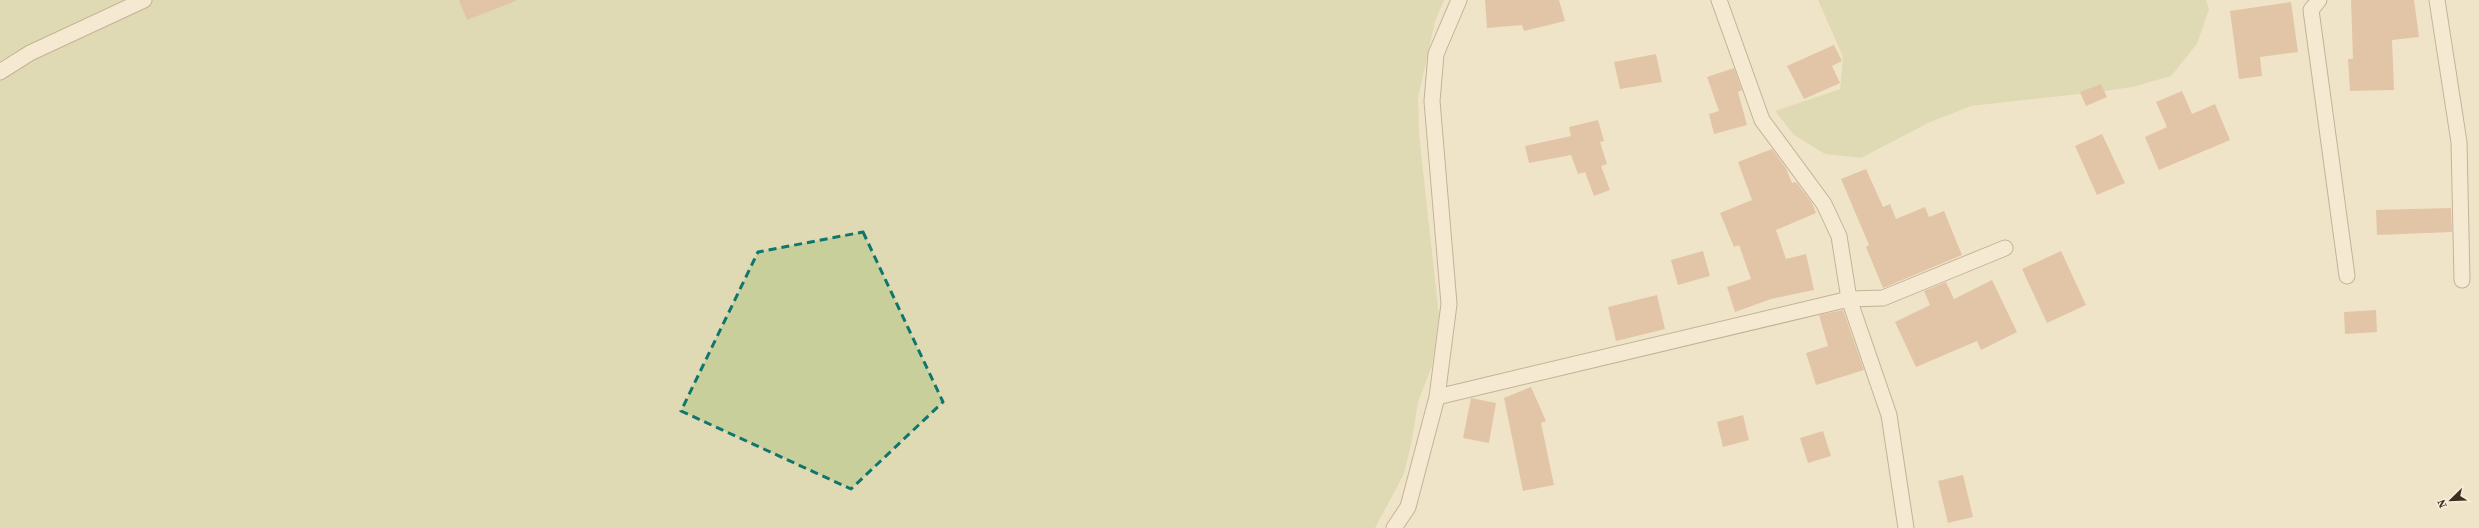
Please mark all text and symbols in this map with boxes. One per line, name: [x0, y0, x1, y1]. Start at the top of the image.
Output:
north arrow: [2431, 480, 2471, 520]
text: N: [2434, 497, 2451, 510]

